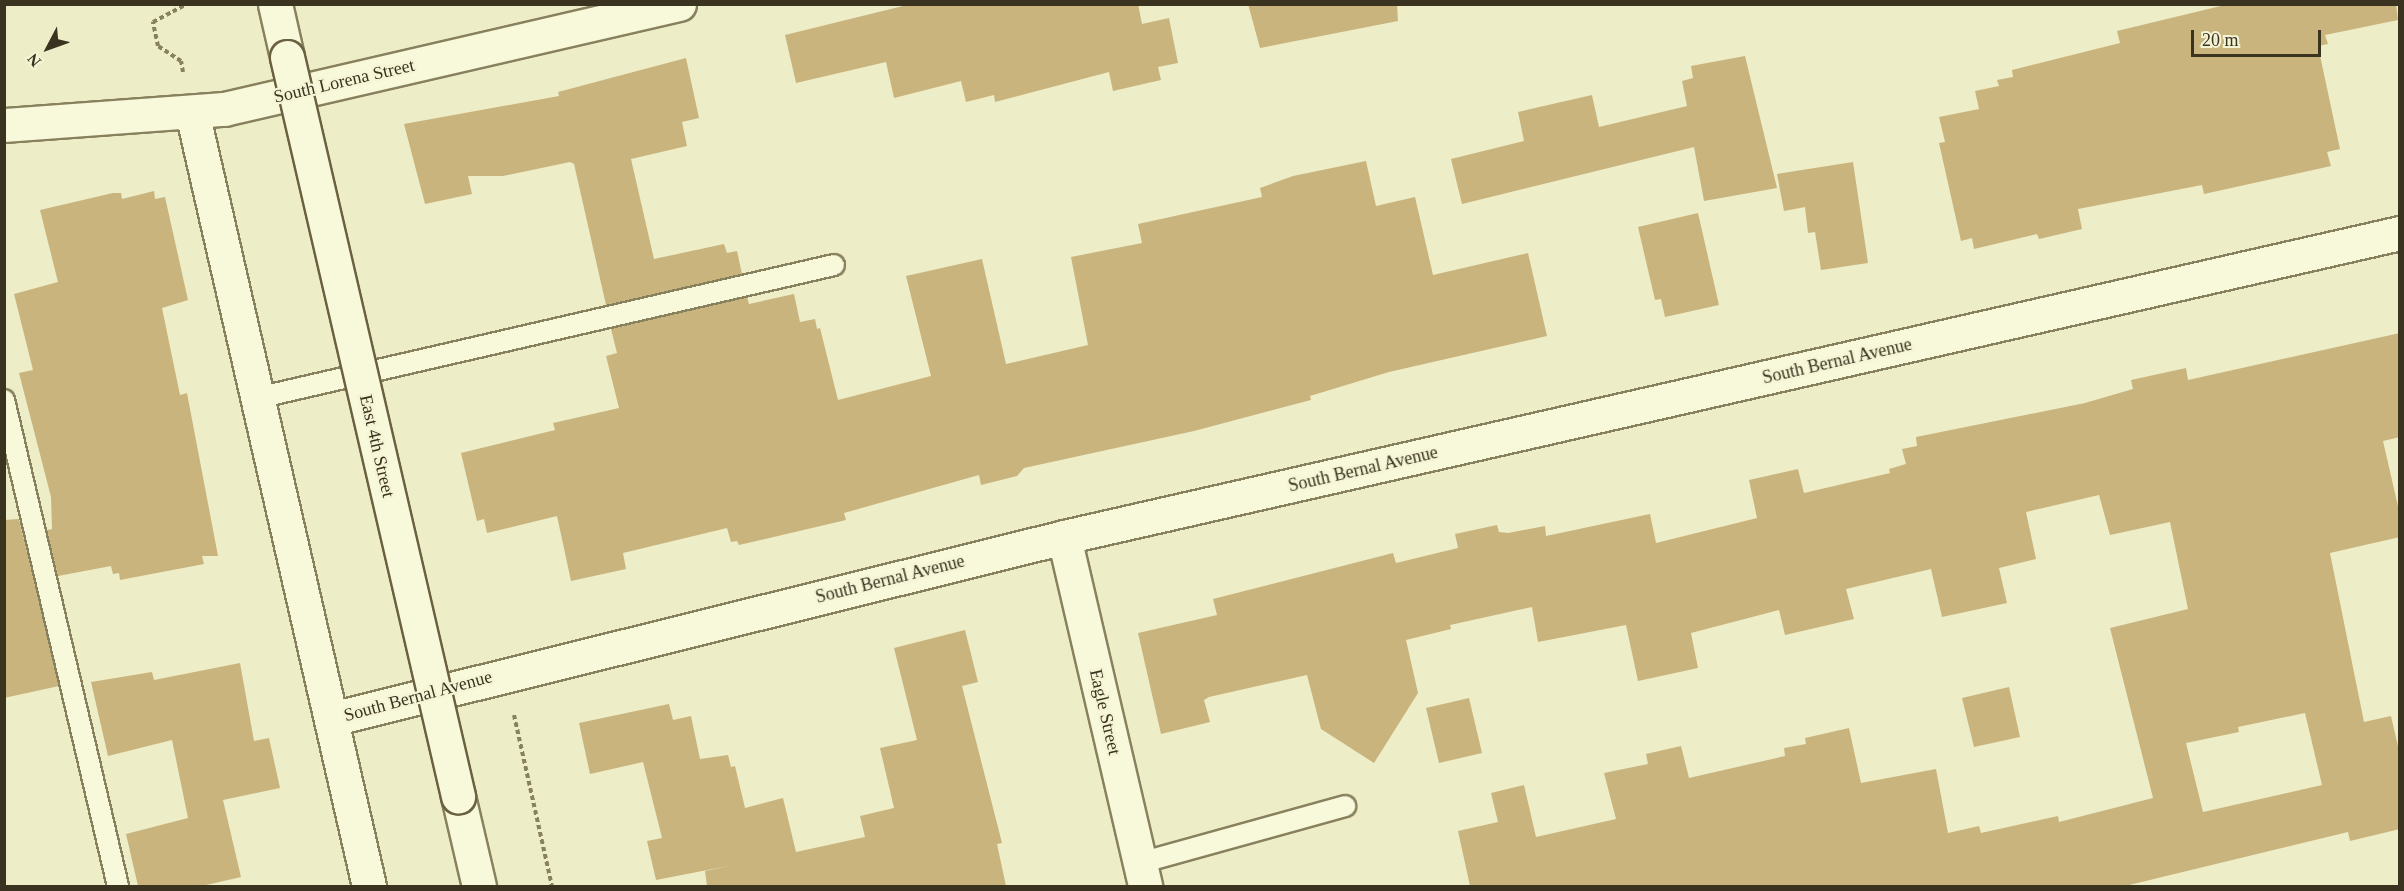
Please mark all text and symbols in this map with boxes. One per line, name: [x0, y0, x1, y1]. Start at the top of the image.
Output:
north arrow: [18, 18, 78, 78]
scale bar: [2194, 18, 2324, 56]
text: 20 m: [2202, 30, 2239, 50]
text: N: [24, 50, 44, 70]
street label: South Lorena Street: [271, 54, 417, 108]
street label: South Bernal Avenue: [1760, 333, 1914, 389]
street label: East 4th Street: [355, 392, 399, 500]
street label: South Bernal Avenue: [1286, 441, 1440, 497]
street label: South Bernal Avenue: [813, 550, 967, 608]
street label: South Bernal Avenue: [341, 666, 495, 726]
street label: Eagle Street: [1085, 667, 1125, 757]

